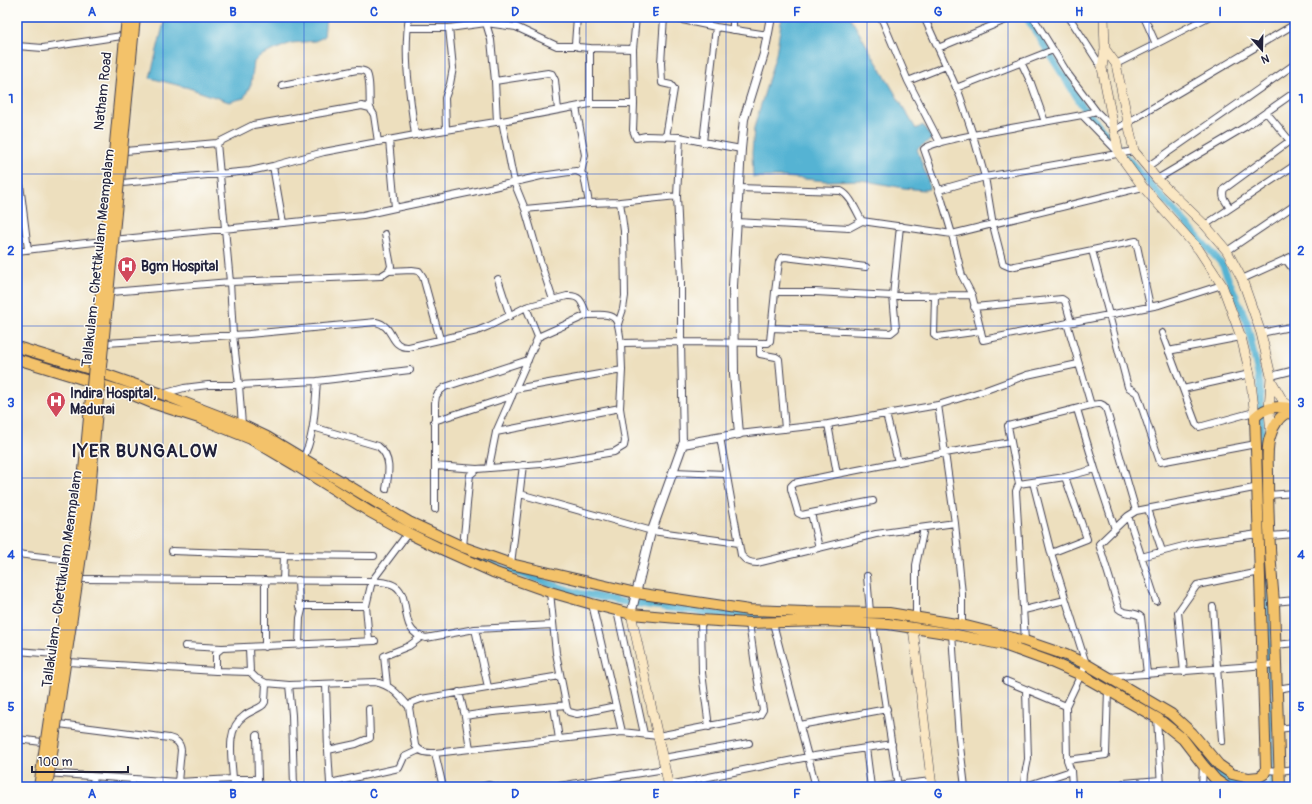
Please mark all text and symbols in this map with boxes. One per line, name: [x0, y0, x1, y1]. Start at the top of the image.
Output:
text: A: [88, 4, 97, 20]
text: B: [229, 4, 237, 20]
text: C: [370, 4, 378, 20]
text: D: [511, 4, 519, 20]
text: E: [653, 4, 660, 20]
text: F: [793, 4, 801, 20]
text: G: [934, 4, 943, 20]
text: H: [1075, 4, 1083, 20]
text: I: [1218, 4, 1222, 20]
north arrow: [1242, 30, 1282, 70]
street label: Natham Road: [90, 51, 116, 131]
text: N: [1259, 52, 1271, 66]
text: 1: [8, 91, 14, 107]
text: 1: [1298, 91, 1304, 107]
street label: Tallakulam - Chettikulam Meampalam: [78, 148, 118, 368]
text: 2: [7, 243, 15, 259]
text: 2: [1297, 243, 1305, 259]
hospital icon: Bgm Hospital: [116, 255, 138, 283]
place label: Bgm Hospital: [141, 258, 219, 275]
place label: Indira Hospital, Madurai: [70, 385, 157, 418]
hospital icon: Indira Hospital, Madurai: [45, 390, 67, 418]
text: 3: [7, 395, 15, 411]
text: 3: [1297, 395, 1305, 411]
district label: IYER BUNGALOW: [71, 440, 219, 463]
street label: Tallakulam - Chettikulam Meampalam: [38, 469, 86, 689]
text: 4: [7, 547, 15, 563]
text: 4: [1297, 547, 1305, 563]
text: 5: [7, 699, 15, 715]
text: 5: [1297, 699, 1305, 715]
scale bar: [32, 748, 128, 774]
text: 100 m: [38, 755, 73, 770]
text: A: [88, 786, 97, 802]
text: B: [229, 786, 237, 802]
text: C: [370, 786, 378, 802]
text: D: [511, 786, 519, 802]
text: E: [653, 786, 660, 802]
text: F: [793, 786, 801, 802]
text: G: [934, 786, 943, 802]
text: H: [1075, 786, 1083, 802]
text: I: [1218, 786, 1222, 802]

